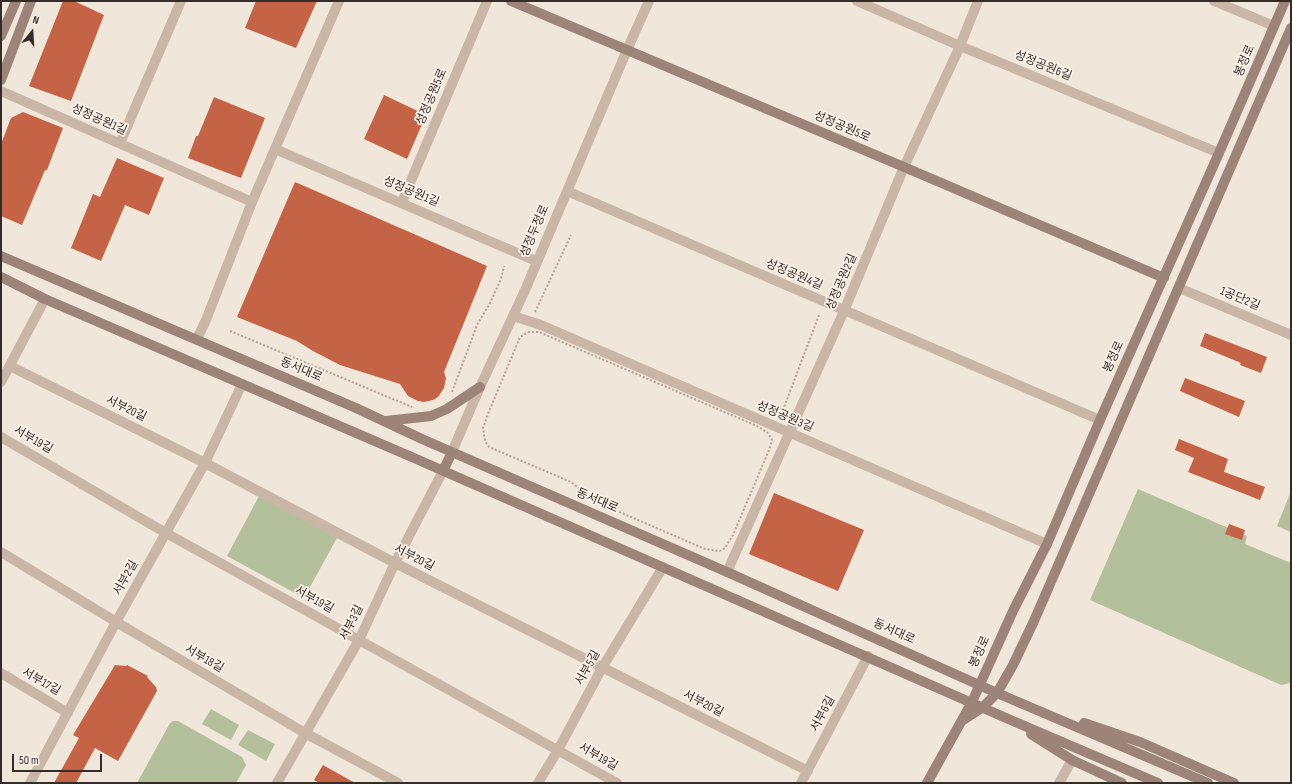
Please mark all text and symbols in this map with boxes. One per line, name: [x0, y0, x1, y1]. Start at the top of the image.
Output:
north arrow: [12, 12, 52, 52]
text: N: [31, 13, 41, 27]
street label: 봉정로: [1232, 43, 1258, 79]
street label: 성정공원6길: [1012, 48, 1074, 84]
street label: 성정공원5로: [414, 67, 450, 127]
street label: 성정공원1길: [69, 101, 129, 139]
street label: 성정공원5로: [812, 109, 872, 145]
street label: 성정공원1길: [381, 174, 441, 210]
street label: 성정두정로: [518, 203, 552, 259]
street label: 성정공원2길: [824, 252, 860, 312]
street label: 성정공원4길: [763, 257, 825, 293]
street label: 1공단2길: [1218, 284, 1262, 314]
street label: 봉정로: [1101, 339, 1127, 375]
street label: 동서대로: [278, 355, 324, 385]
street label: 서부20길: [103, 393, 149, 425]
street label: 성정공원3길: [754, 399, 816, 435]
street label: 서부19길: [11, 423, 55, 457]
street label: 동서대로: [574, 486, 620, 516]
street label: 서부20길: [391, 542, 437, 574]
street label: 서부2길: [110, 558, 142, 598]
street label: 서부19길: [292, 583, 336, 617]
street label: 서부3길: [337, 603, 367, 643]
street label: 동서대로: [871, 616, 917, 648]
street label: 봉정로: [966, 634, 994, 670]
street label: 서부18길: [182, 642, 226, 676]
street label: 서부5길: [573, 648, 603, 688]
street label: 서부17길: [19, 665, 63, 699]
street label: 서부20길: [680, 688, 726, 720]
street label: 서부6길: [808, 694, 838, 734]
street label: 서부19길: [576, 740, 620, 774]
scale bar: [14, 746, 104, 772]
text: 50 m: [19, 753, 39, 768]

